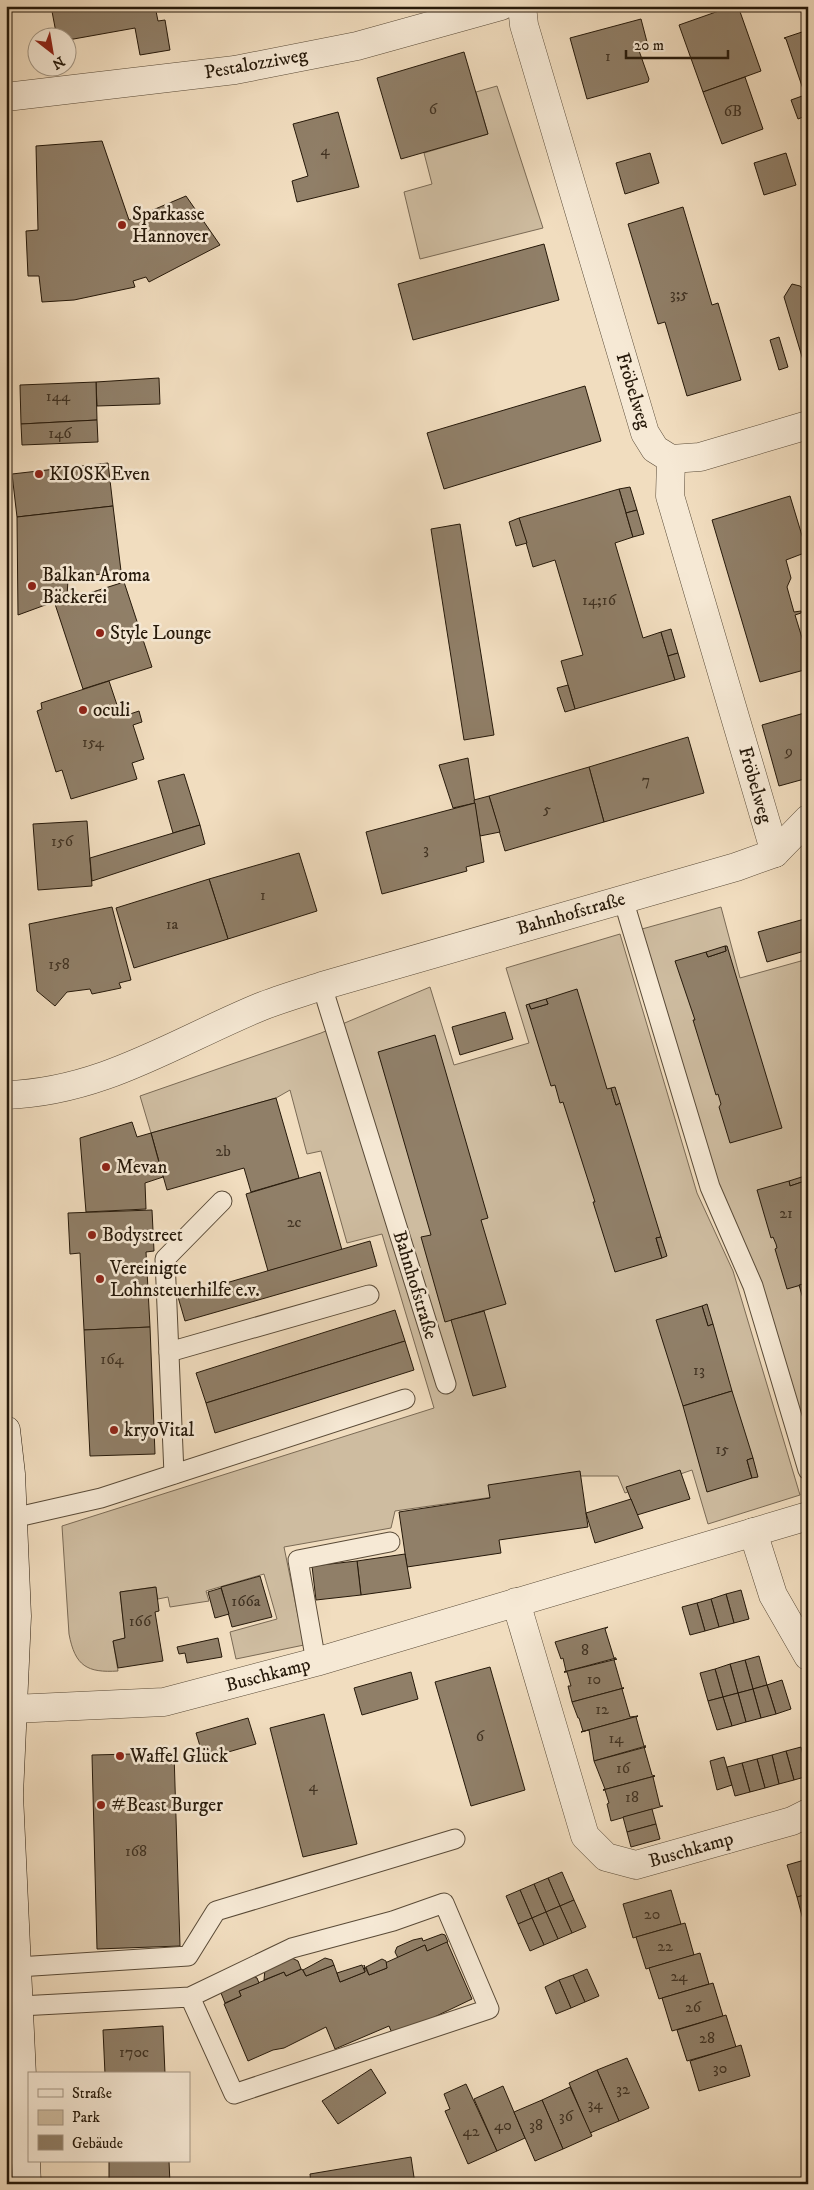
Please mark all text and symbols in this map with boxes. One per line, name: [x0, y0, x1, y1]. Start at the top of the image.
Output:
north arrow: [28, 28, 78, 78]
scale bar: [626, 28, 729, 60]
text: 20 m: [634, 36, 664, 55]
street label: Pestalozziweg: [202, 43, 310, 84]
house number: 1: [605, 46, 611, 66]
text: N: [48, 52, 68, 73]
house number: 6: [429, 99, 438, 119]
house number: 6B: [724, 101, 742, 121]
house number: 4: [320, 140, 330, 160]
place label: Sparkasse Hannover: [132, 203, 208, 248]
marker: Sparkasse Hannover: [116, 219, 128, 231]
house number: 3;5: [670, 284, 688, 304]
street label: Fröbelweg: [611, 350, 656, 433]
house number: 144: [46, 386, 71, 406]
house number: 146: [48, 423, 72, 443]
place label: KIOSK Even: [49, 463, 150, 486]
marker: KIOSK Even: [33, 468, 45, 480]
place label: Balkan Aroma Bäckerei: [42, 564, 150, 609]
marker: Balkan Aroma Bäckerei: [26, 580, 38, 592]
house number: 14;16: [582, 590, 617, 610]
place label: Style Lounge: [110, 622, 212, 645]
marker: Style Lounge: [94, 627, 106, 639]
place label: oculi: [93, 699, 130, 722]
marker: oculi: [77, 704, 89, 716]
house number: 154: [82, 732, 105, 752]
house number: 9: [784, 741, 793, 761]
street label: Fröbelweg: [733, 744, 777, 827]
house number: 7: [642, 770, 650, 790]
house number: 5: [543, 799, 551, 819]
house number: 156: [51, 831, 74, 851]
house number: 3: [423, 839, 429, 859]
house number: 1: [260, 885, 266, 905]
street label: Bahnhofstraße: [514, 887, 628, 940]
house number: 1a: [166, 914, 179, 934]
house number: 158: [48, 954, 70, 974]
house number: 2b: [215, 1141, 231, 1161]
place label: Mevan: [116, 1156, 167, 1179]
marker: Mevan: [100, 1161, 112, 1173]
house number: 21: [779, 1203, 793, 1223]
house number: 2c: [287, 1212, 301, 1232]
place label: Bodystreet: [102, 1224, 183, 1247]
street label: Bahnhofstraße: [388, 1228, 442, 1342]
marker: Bodystreet: [86, 1229, 98, 1241]
place label: Vereinigte Lohnsteuerhilfe e.v.: [109, 1257, 260, 1302]
marker: Vereinigte Lohnsteuerhilfe e.v.: [94, 1273, 106, 1285]
house number: 164: [100, 1349, 124, 1369]
house number: 13: [693, 1360, 705, 1380]
place label: kryoVital: [124, 1419, 195, 1442]
marker: kryoVital: [108, 1424, 120, 1436]
house number: 15: [715, 1439, 729, 1459]
house number: 166a: [231, 1591, 261, 1611]
house number: 166: [129, 1611, 152, 1631]
house number: 8: [581, 1640, 589, 1660]
street label: Buschkamp: [223, 1653, 313, 1697]
house number: 10: [587, 1669, 601, 1689]
house number: 12: [595, 1699, 609, 1719]
house number: 6: [476, 1726, 485, 1746]
house number: 14: [608, 1728, 624, 1748]
place label: Waffel Glück: [129, 1745, 229, 1768]
marker: Waffel Glück: [114, 1750, 126, 1762]
house number: 16: [616, 1758, 631, 1778]
house number: 4: [308, 1776, 318, 1796]
house number: 18: [625, 1787, 639, 1807]
place label: #Beast Burger: [111, 1794, 223, 1817]
marker: #Beast Burger: [95, 1799, 107, 1811]
street label: Buschkamp: [646, 1827, 736, 1873]
house number: 168: [125, 1841, 147, 1861]
house number: 20: [644, 1904, 660, 1924]
house number: 22: [657, 1936, 673, 1956]
house number: 24: [670, 1966, 688, 1986]
house number: 26: [685, 1997, 702, 2017]
house number: 28: [699, 2028, 715, 2048]
house number: 170c: [119, 2042, 149, 2062]
house number: 30: [713, 2058, 727, 2078]
legend: [28, 2072, 190, 2162]
house number: 32: [616, 2079, 630, 2099]
text: Straße: [72, 2084, 112, 2103]
house number: 34: [587, 2094, 603, 2114]
house number: 36: [559, 2106, 574, 2126]
text: Park: [72, 2108, 101, 2127]
house number: 40: [494, 2115, 512, 2135]
house number: 38: [529, 2115, 543, 2135]
house number: 42: [462, 2121, 480, 2141]
text: Gebäude: [72, 2134, 123, 2153]

